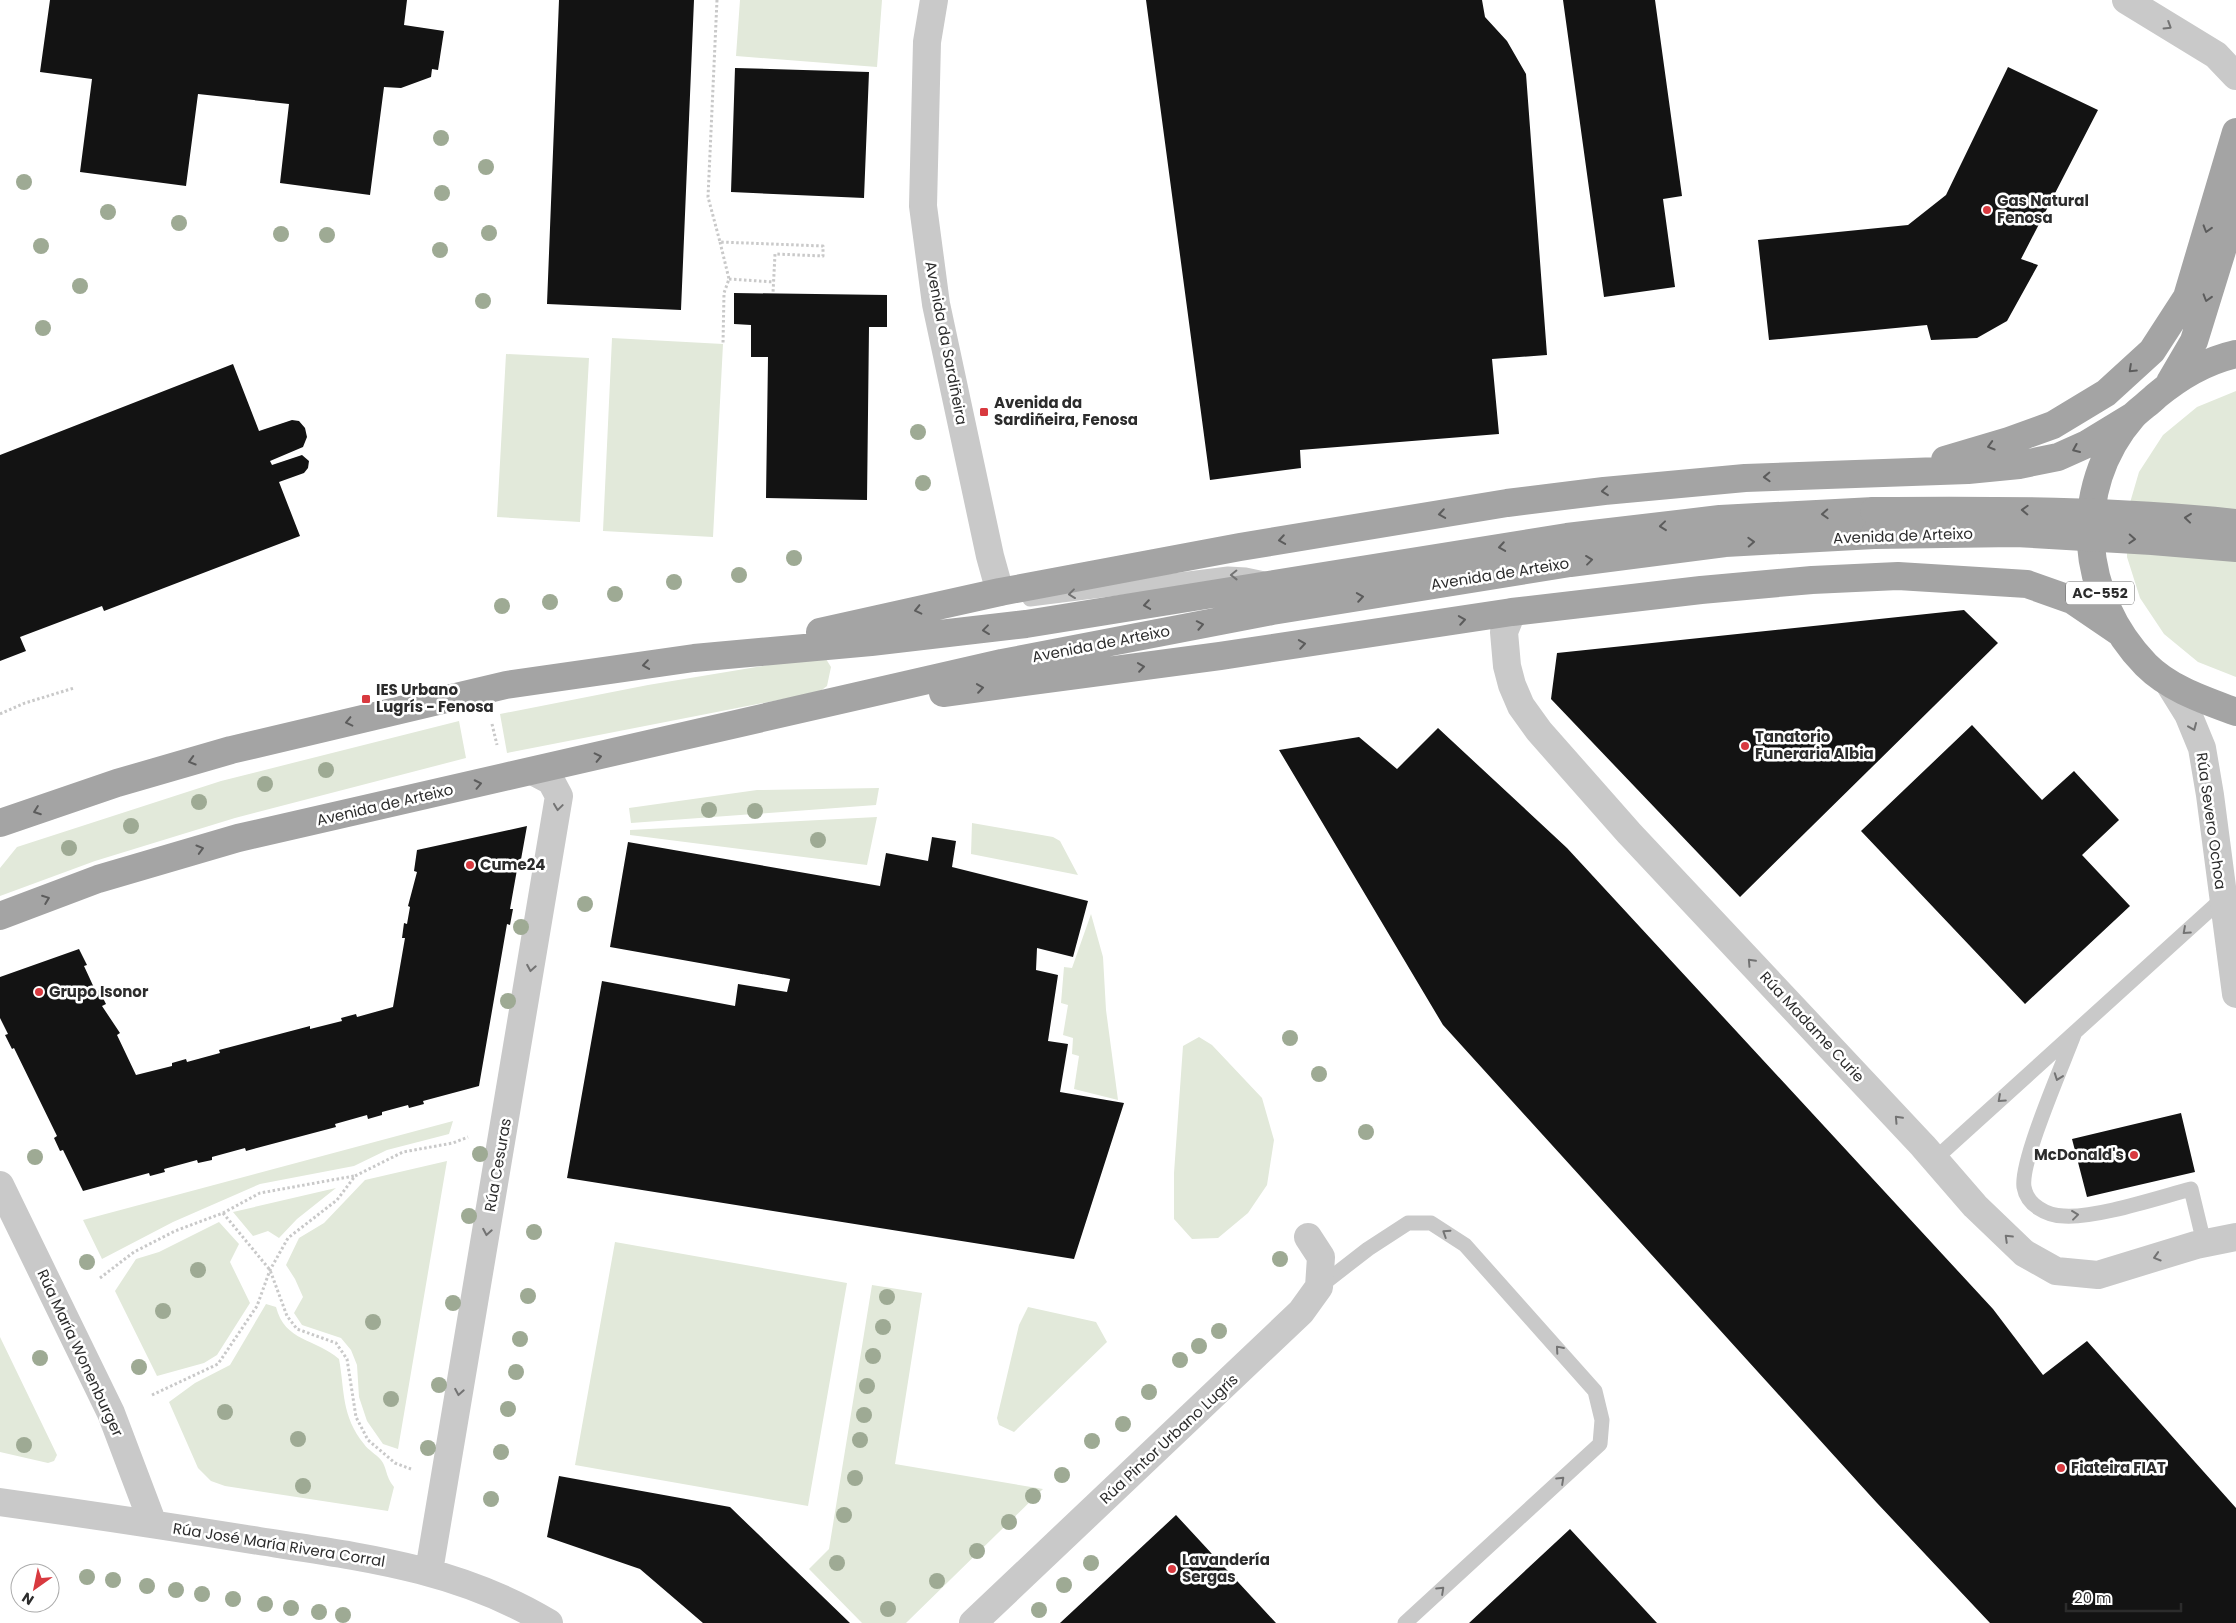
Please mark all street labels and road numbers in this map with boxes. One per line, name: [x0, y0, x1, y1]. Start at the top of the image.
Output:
street label: Avenida da Sardiñeira: [920, 259, 973, 427]
street label: Avenida de Arteixo: [1833, 523, 1973, 548]
street label: Avenida de Arteixo: [1429, 552, 1571, 595]
road number: AC-552: [2066, 582, 2134, 604]
street label: Avenida de Arteixo: [1030, 620, 1172, 667]
street label: Rúa Severo Ochoa: [2191, 751, 2232, 891]
street label: Avenida de Arteixo: [314, 779, 455, 830]
street label: Rúa Madame Curie: [1755, 967, 1869, 1087]
street label: Rúa Cesuras: [479, 1116, 516, 1213]
street label: Rúa María Wonenburger: [32, 1266, 129, 1440]
street label: Rúa Pintor Urbano Lugrís: [1095, 1369, 1243, 1508]
street label: Rúa José María Rivera Corral: [171, 1517, 387, 1572]

